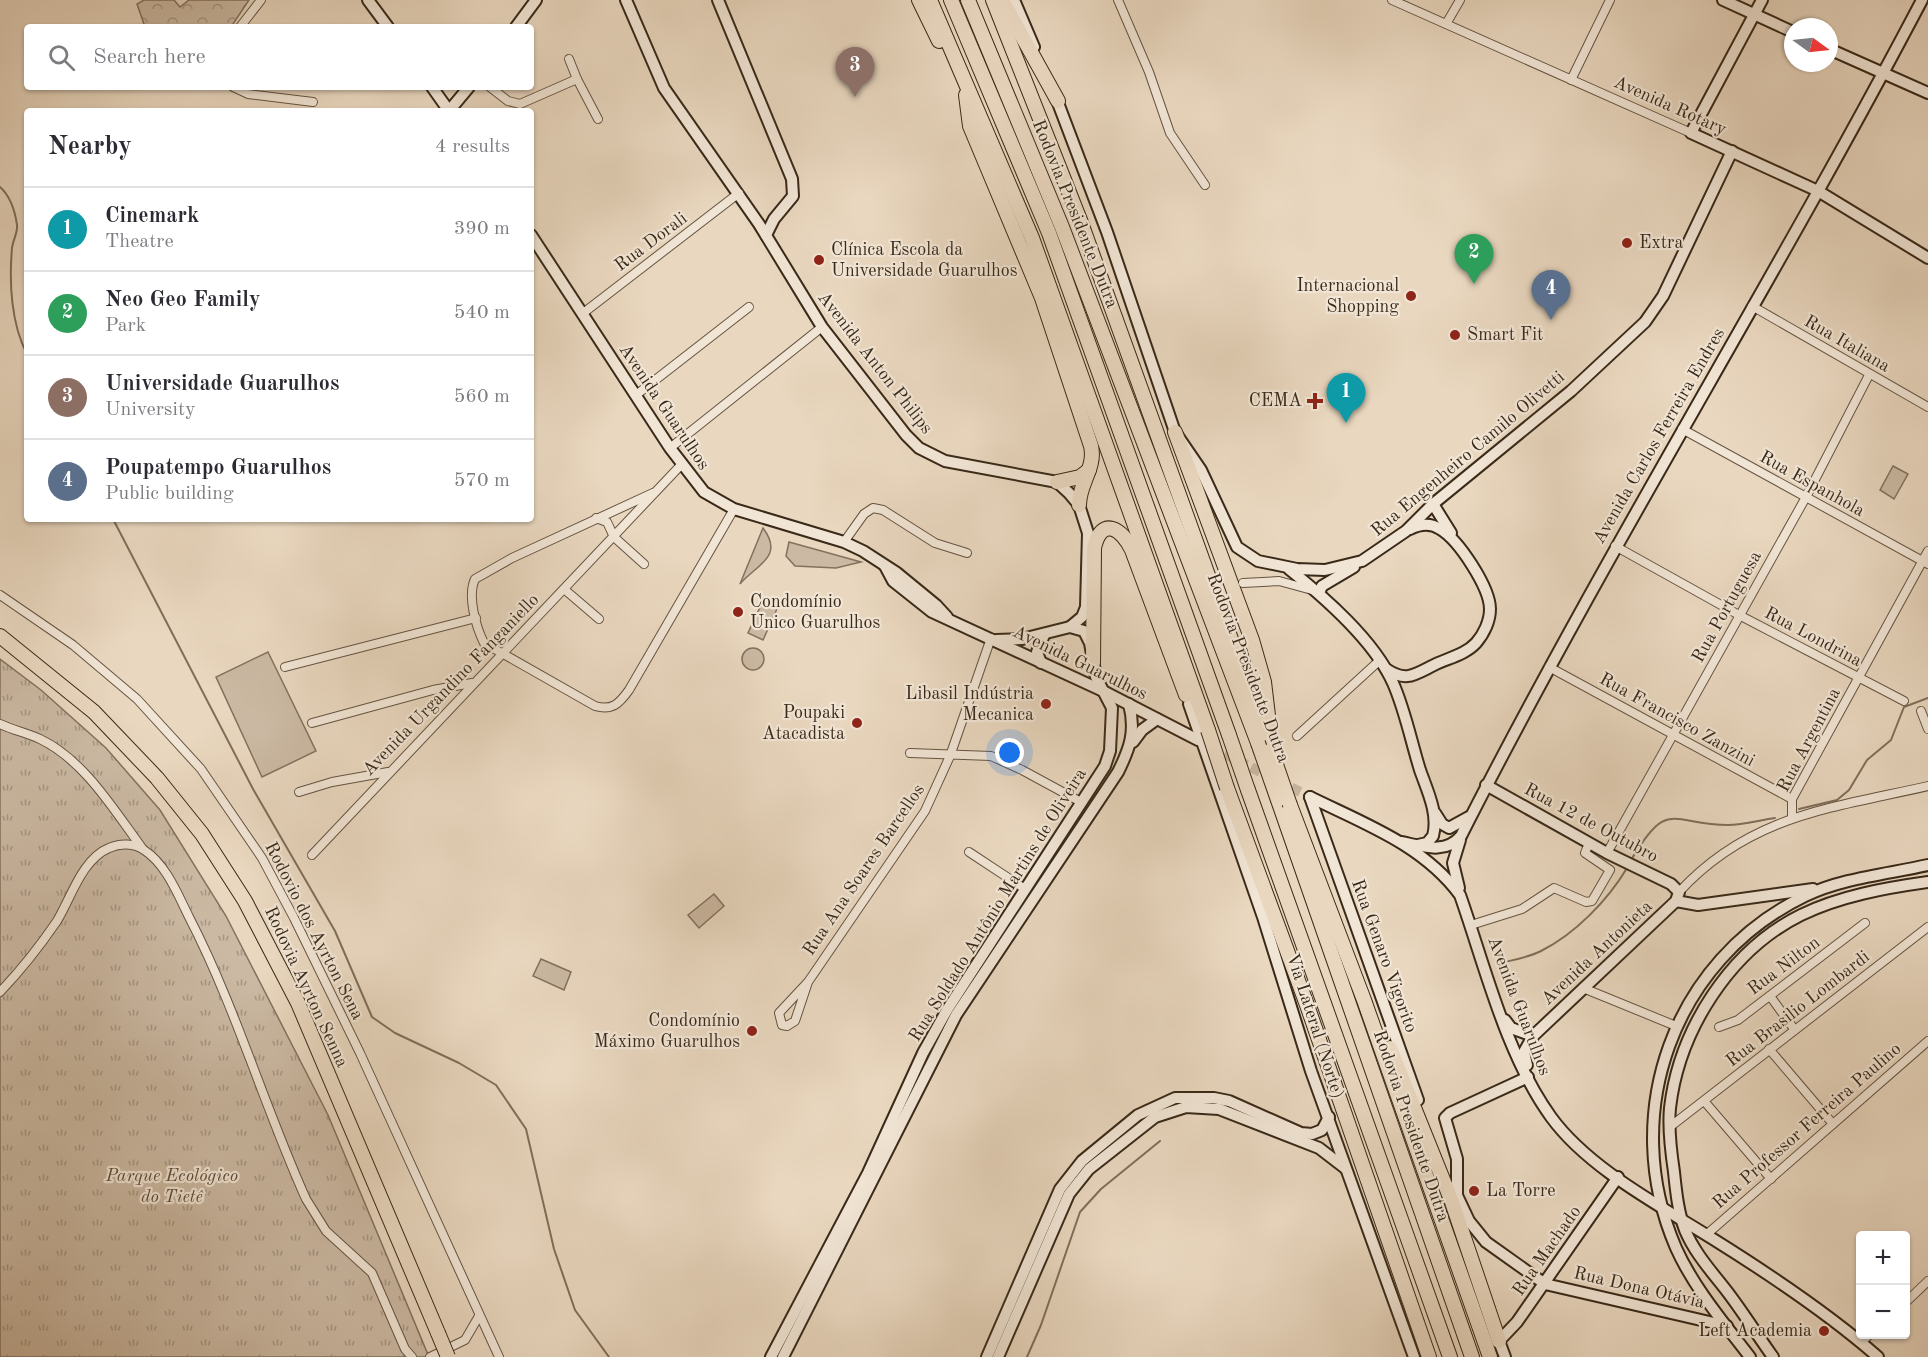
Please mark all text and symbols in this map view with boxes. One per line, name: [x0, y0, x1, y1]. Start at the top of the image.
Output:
north arrow: [1784, 18, 1838, 72]
search box: [24, 24, 534, 90]
icon: search: [45, 41, 78, 74]
text: Search here: [93, 46, 206, 68]
pin: 3: [836, 48, 874, 97]
street label: Avenida Rotary: [1611, 73, 1730, 139]
street label: Rodovia Presidente Dutra: [1029, 117, 1121, 311]
text: Nearby: [48, 134, 132, 160]
text: 4 results: [435, 137, 510, 157]
text: Cinemark: [105, 205, 199, 227]
street label: Rua Dorali: [611, 209, 691, 275]
text: 1: [62, 219, 73, 239]
text: 390 m: [454, 219, 510, 239]
text: Theatre: [105, 232, 174, 252]
pin: 2: [1454, 234, 1494, 284]
place label: Extra: [1639, 234, 1683, 252]
marker: Extra: [1620, 236, 1634, 250]
place label: Clínica Escola da Universidade Guarulhos: [831, 241, 1018, 280]
marker: Clínica Escola da Universidade Guarulhos: [812, 253, 826, 267]
pin: 4: [1532, 270, 1570, 320]
place label: Internacional Shopping: [1297, 277, 1399, 316]
text: Neo Geo Family: [105, 289, 261, 311]
street label: Avenida Anton Philips: [814, 289, 936, 438]
marker: Internacional Shopping: [1404, 289, 1418, 303]
text: 2: [62, 303, 73, 323]
text: 540 m: [454, 303, 510, 323]
street label: Rua Italiana: [1801, 312, 1893, 376]
text: Park: [105, 316, 146, 336]
street label: Avenida Carlos Ferreira Endres: [1590, 325, 1728, 547]
place label: Smart Fit: [1467, 326, 1543, 344]
marker: Smart Fit: [1448, 328, 1462, 342]
street label: Avenida Guarulhos: [615, 341, 713, 473]
street label: Rua Engenheiro Camilo Olivetti: [1368, 368, 1568, 540]
text: Universidade Guarulhos: [105, 373, 339, 395]
pin: 1: [1326, 374, 1366, 423]
text: 3: [62, 387, 73, 407]
text: 560 m: [454, 387, 510, 407]
place label: CEMA: [1249, 392, 1302, 410]
marker: CEMA: [1306, 392, 1324, 410]
text: University: [105, 400, 196, 420]
street label: Rua Espanhola: [1756, 448, 1868, 520]
text: Poupatempo Guarulhos: [105, 457, 331, 479]
text: 4: [62, 471, 73, 491]
text: 570 m: [454, 471, 510, 491]
text: Public building: [105, 484, 234, 504]
street label: Rua Portuguesa: [1689, 548, 1765, 666]
street label: Rodovia Presidente Dutra: [1203, 571, 1293, 765]
street label: Avenida Urgandino Fanganiello: [359, 591, 543, 779]
place label: Condomínio Unico Guarulhos: [750, 593, 880, 632]
street label: Rua Londrina: [1761, 604, 1865, 670]
marker: Condomínio Unico Guarulhos: [731, 605, 745, 619]
street label: Avenida Guarulhos: [1010, 623, 1150, 703]
street label: Rua Francisco Zanzini: [1596, 670, 1758, 770]
place label: Libasil Indústria Mecanica: [905, 685, 1034, 724]
street label: Rua Argentina: [1774, 685, 1844, 795]
marker: Libasil Indústria Mecanica: [1039, 697, 1053, 711]
place label: Poupaki Atacadista: [762, 704, 845, 743]
marker: Poupaki Atacadista: [850, 716, 864, 730]
your location: [995, 738, 1024, 767]
street label: Rua Soldado Antônio Martins de Oliveira: [906, 765, 1090, 1045]
street label: Rua 12 de Outubro: [1521, 780, 1661, 866]
street label: Rua Ana Soares Barcellos: [800, 781, 928, 959]
street label: Rodovio dos Ayrton Sena: [261, 839, 367, 1023]
street label: Rua Genaro Vigorito: [1348, 877, 1420, 1035]
street label: Avenida Antonieta: [1538, 897, 1656, 1009]
street label: Rodovia Ayrton Senna: [261, 904, 351, 1070]
street label: Rua Nilton: [1745, 933, 1824, 999]
street label: Avenida Guarulhos: [1484, 934, 1554, 1078]
street label: Rua Brasilio Lombardi: [1723, 947, 1873, 1070]
street label: Via Lateral (Norte): [1283, 951, 1348, 1101]
place label: Condomínio Máximo Guarulhos: [594, 1012, 740, 1051]
marker: Condomínio Máximo Guarulhos: [745, 1024, 759, 1038]
street label: Rodovia Presidente Dutra: [1370, 1028, 1452, 1224]
street label: Rua Professor Ferreira Paulino: [1709, 1039, 1905, 1212]
park label: Parque Ecológico do Tietê: [105, 1167, 238, 1206]
place label: La Torre: [1486, 1182, 1556, 1200]
marker: La Torre: [1467, 1184, 1481, 1198]
street label: Rua Machado: [1509, 1203, 1585, 1299]
map controls: [1856, 1231, 1910, 1339]
button: +: [1856, 1231, 1910, 1285]
street label: Rua Dona Otávia: [1572, 1264, 1706, 1312]
button: −: [1856, 1285, 1910, 1339]
place label: Left Academia: [1698, 1322, 1812, 1340]
marker: Left Academia: [1817, 1324, 1831, 1338]

